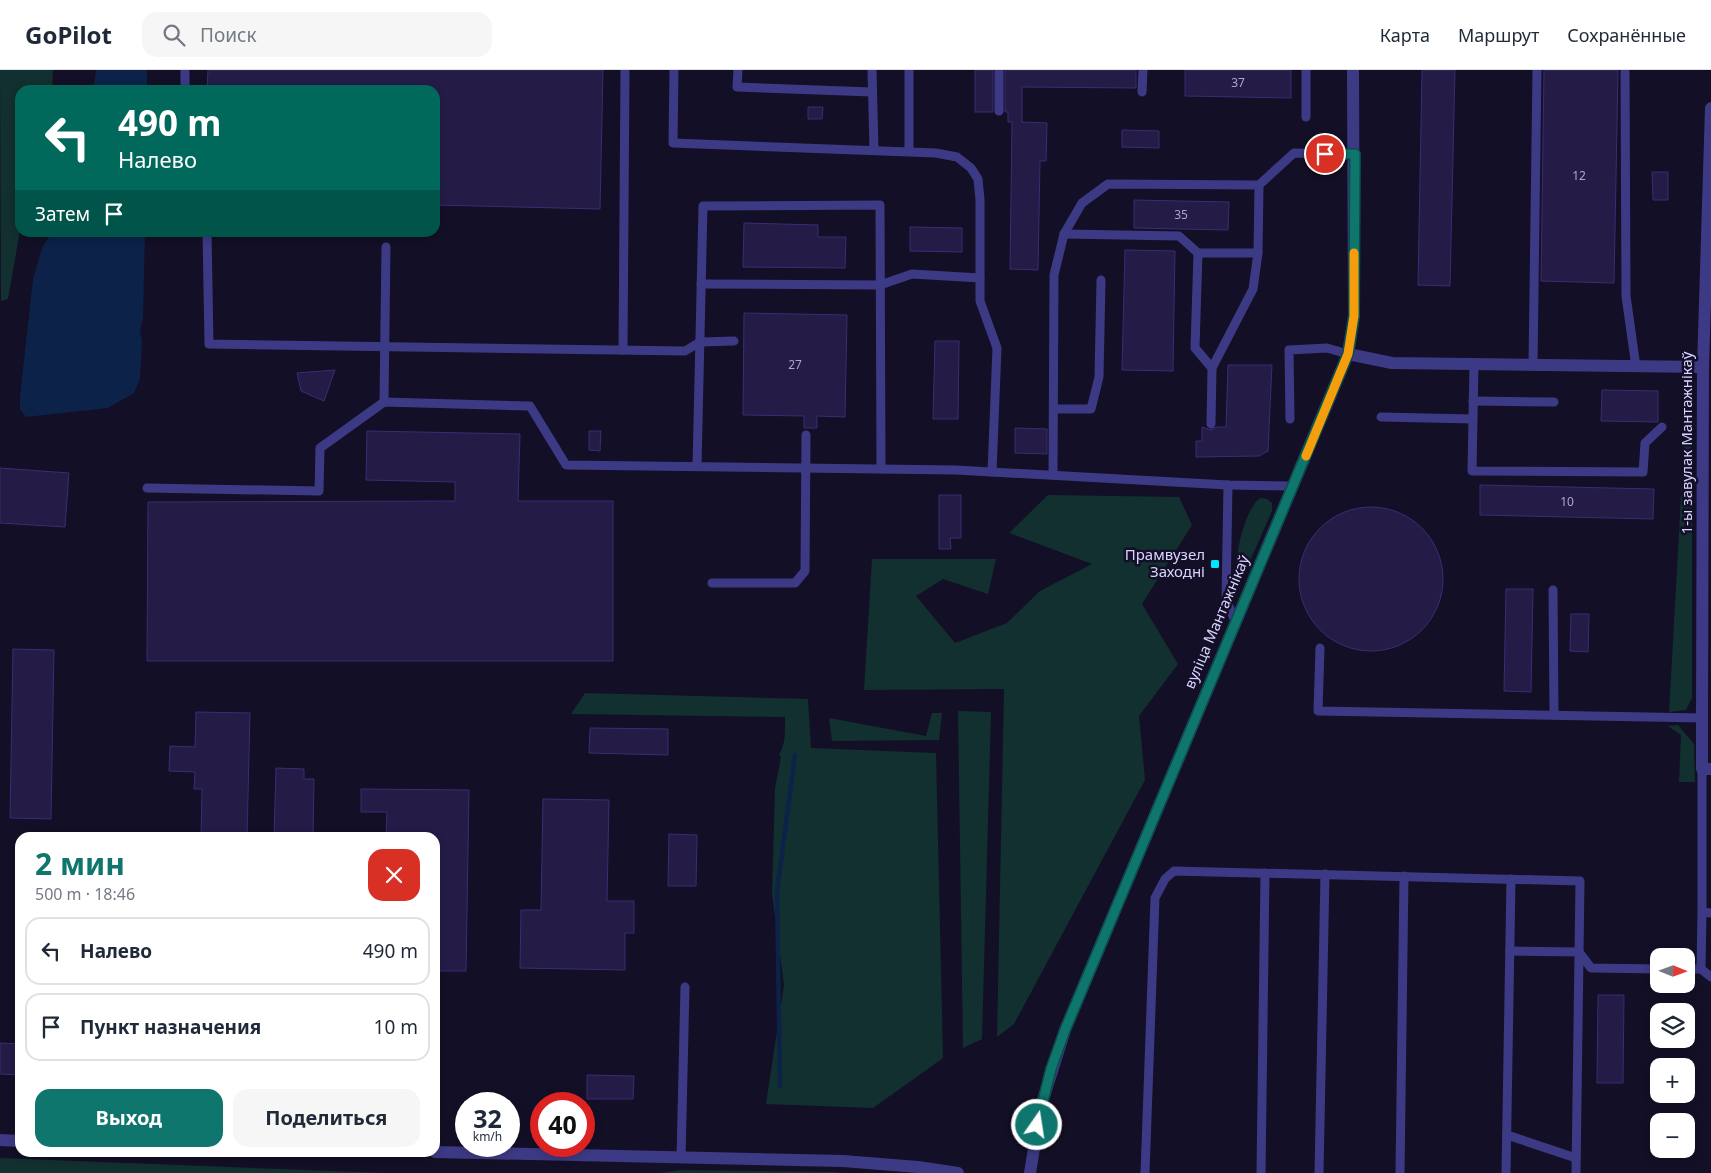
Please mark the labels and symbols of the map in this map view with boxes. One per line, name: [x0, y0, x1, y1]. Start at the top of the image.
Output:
house number: 37: [1231, 74, 1245, 91]
pin: [1304, 133, 1346, 175]
house number: 12: [1572, 167, 1586, 184]
house number: 35: [1174, 206, 1188, 223]
street label: 1-ы завулак Мантажнікаў: [1676, 351, 1696, 534]
house number: 27: [788, 356, 802, 373]
house number: 10: [1560, 493, 1574, 510]
place label: Прамвузел Заходні: [1125, 544, 1205, 581]
street label: вуліца Мантажнікаў: [1179, 551, 1253, 692]
marker: Прамвузел Заходні: [1209, 558, 1221, 570]
north arrow: [1650, 948, 1695, 992]
speed limit sign: 40: [530, 1092, 595, 1157]
position arrow: [1010, 1098, 1062, 1150]

